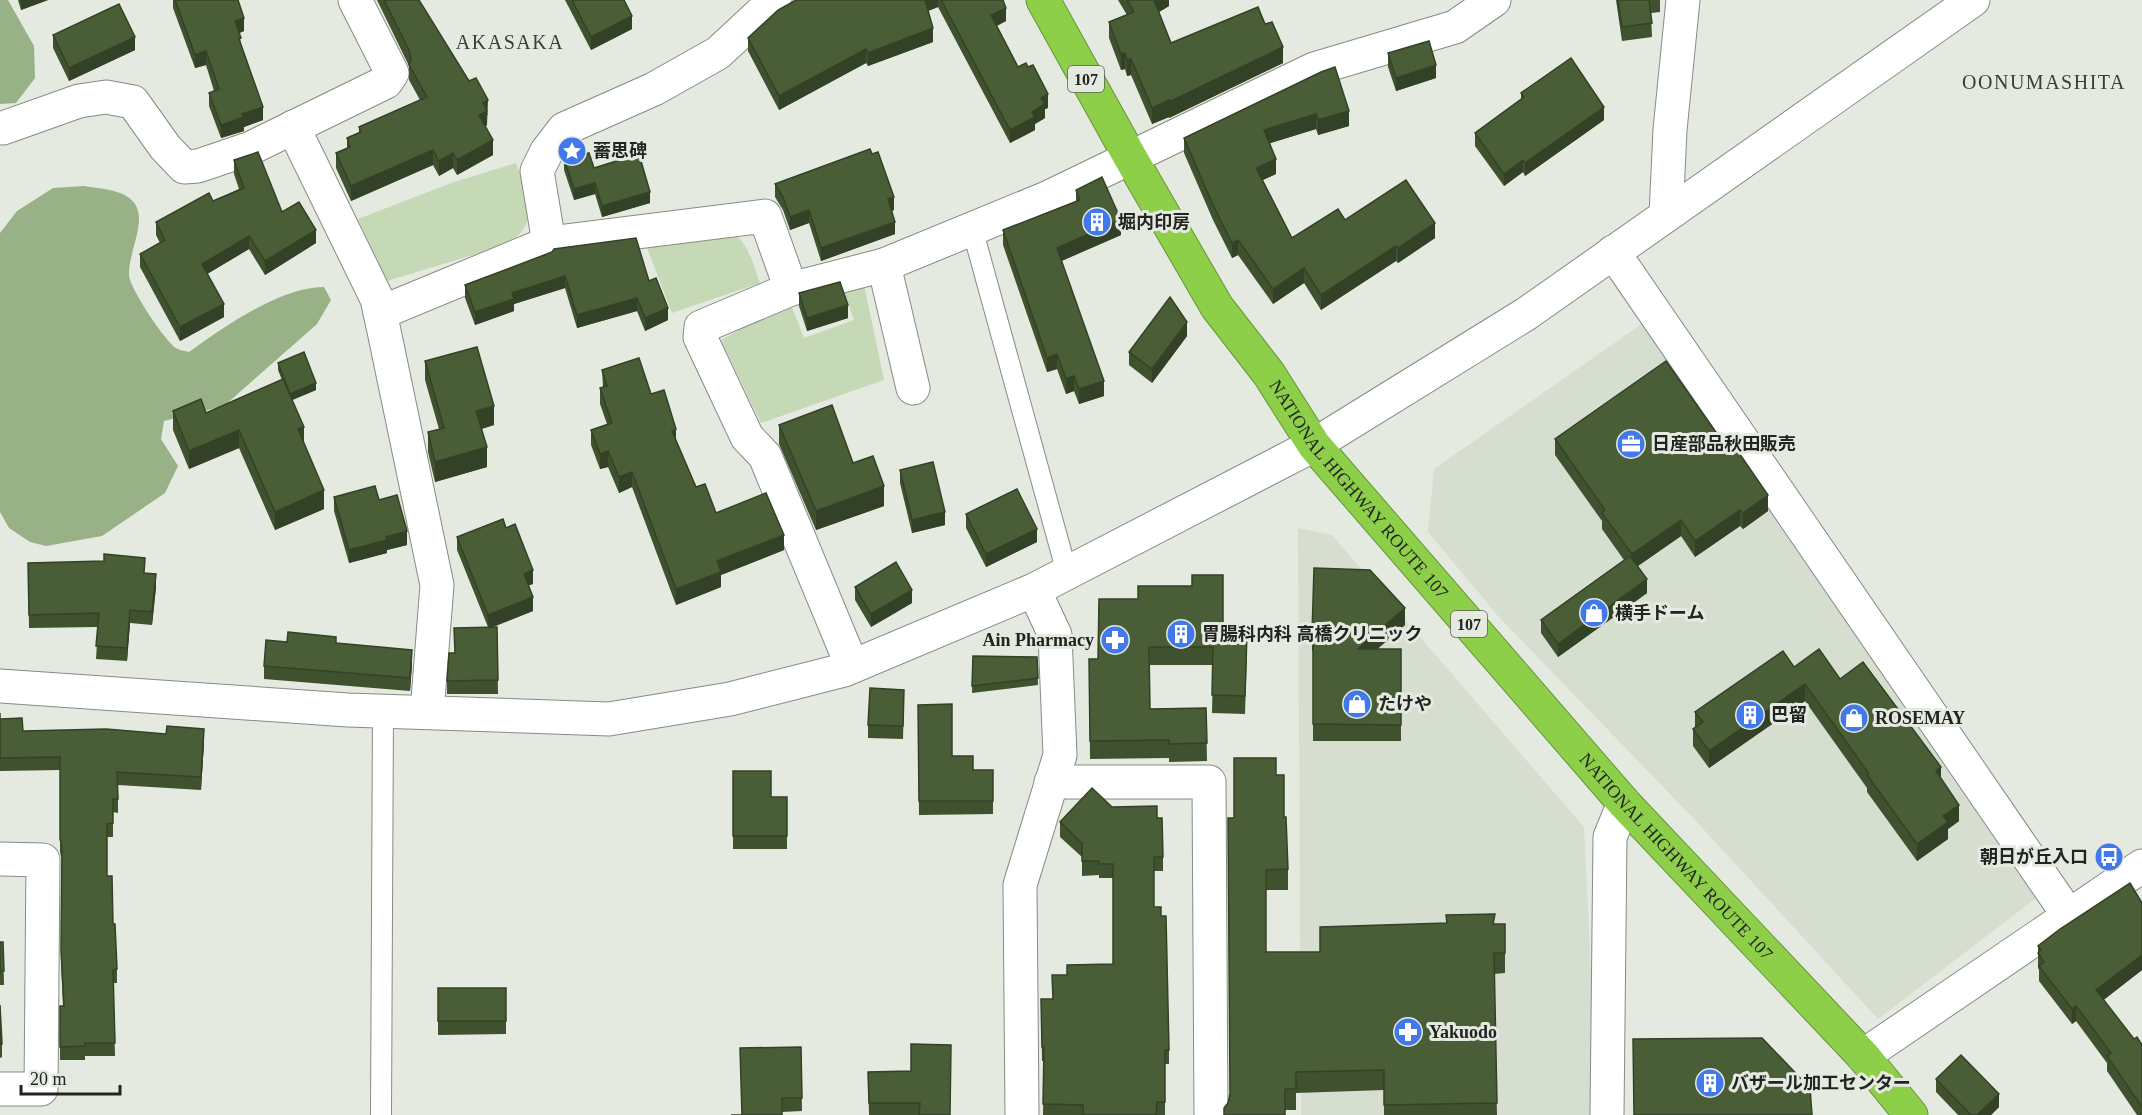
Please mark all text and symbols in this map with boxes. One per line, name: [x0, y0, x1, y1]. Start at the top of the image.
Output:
district label: AKASAKA: [456, 31, 564, 53]
road number: 107: [1068, 66, 1104, 92]
district label: OONUMASHITA: [1962, 71, 2126, 93]
place icon: 蓄思碑: [556, 135, 588, 167]
place label: 蓄思碑: [593, 141, 647, 161]
building icon: 堀内印房: [1081, 206, 1113, 238]
place label: 堀内印房: [1118, 212, 1190, 232]
street label: NATIONAL HIGHWAY ROUTE 107: [1265, 376, 1452, 602]
office icon: 日産部品秋田販売: [1615, 428, 1647, 460]
place label: 日産部品秋田販売: [1652, 434, 1796, 454]
shop icon: 横手ドーム: [1578, 597, 1610, 629]
place label: 横手ドーム: [1615, 603, 1704, 623]
road number: 107: [1451, 611, 1487, 637]
building icon: 胃腸科内科 高橋クリニック: [1165, 618, 1197, 650]
pharmacy icon: Ain Pharmacy: [1099, 624, 1131, 656]
place label: 胃腸科内科 高橋クリニック: [1202, 624, 1423, 644]
place label: Ain Pharmacy: [983, 630, 1094, 650]
shop icon: たけや: [1341, 688, 1373, 720]
place label: たけや: [1378, 694, 1432, 714]
building icon: 巴留: [1734, 699, 1766, 731]
shop icon: ROSEMAY: [1838, 702, 1870, 734]
place label: 巴留: [1771, 705, 1807, 725]
place label: ROSEMAY: [1875, 708, 1965, 728]
street label: NATIONAL HIGHWAY ROUTE 107: [1575, 749, 1777, 964]
bus stop icon: 朝日が丘入口: [2093, 841, 2125, 873]
place label: 朝日が丘入口: [1980, 847, 2088, 867]
pharmacy icon: Yakuodo: [1392, 1016, 1424, 1048]
place label: Yakuodo: [1429, 1022, 1497, 1042]
scale bar: [21, 1058, 120, 1096]
building icon: バザール加工センター: [1694, 1067, 1726, 1099]
text: 20 m: [30, 1069, 67, 1089]
place label: バザール加工センター: [1731, 1073, 1911, 1093]

